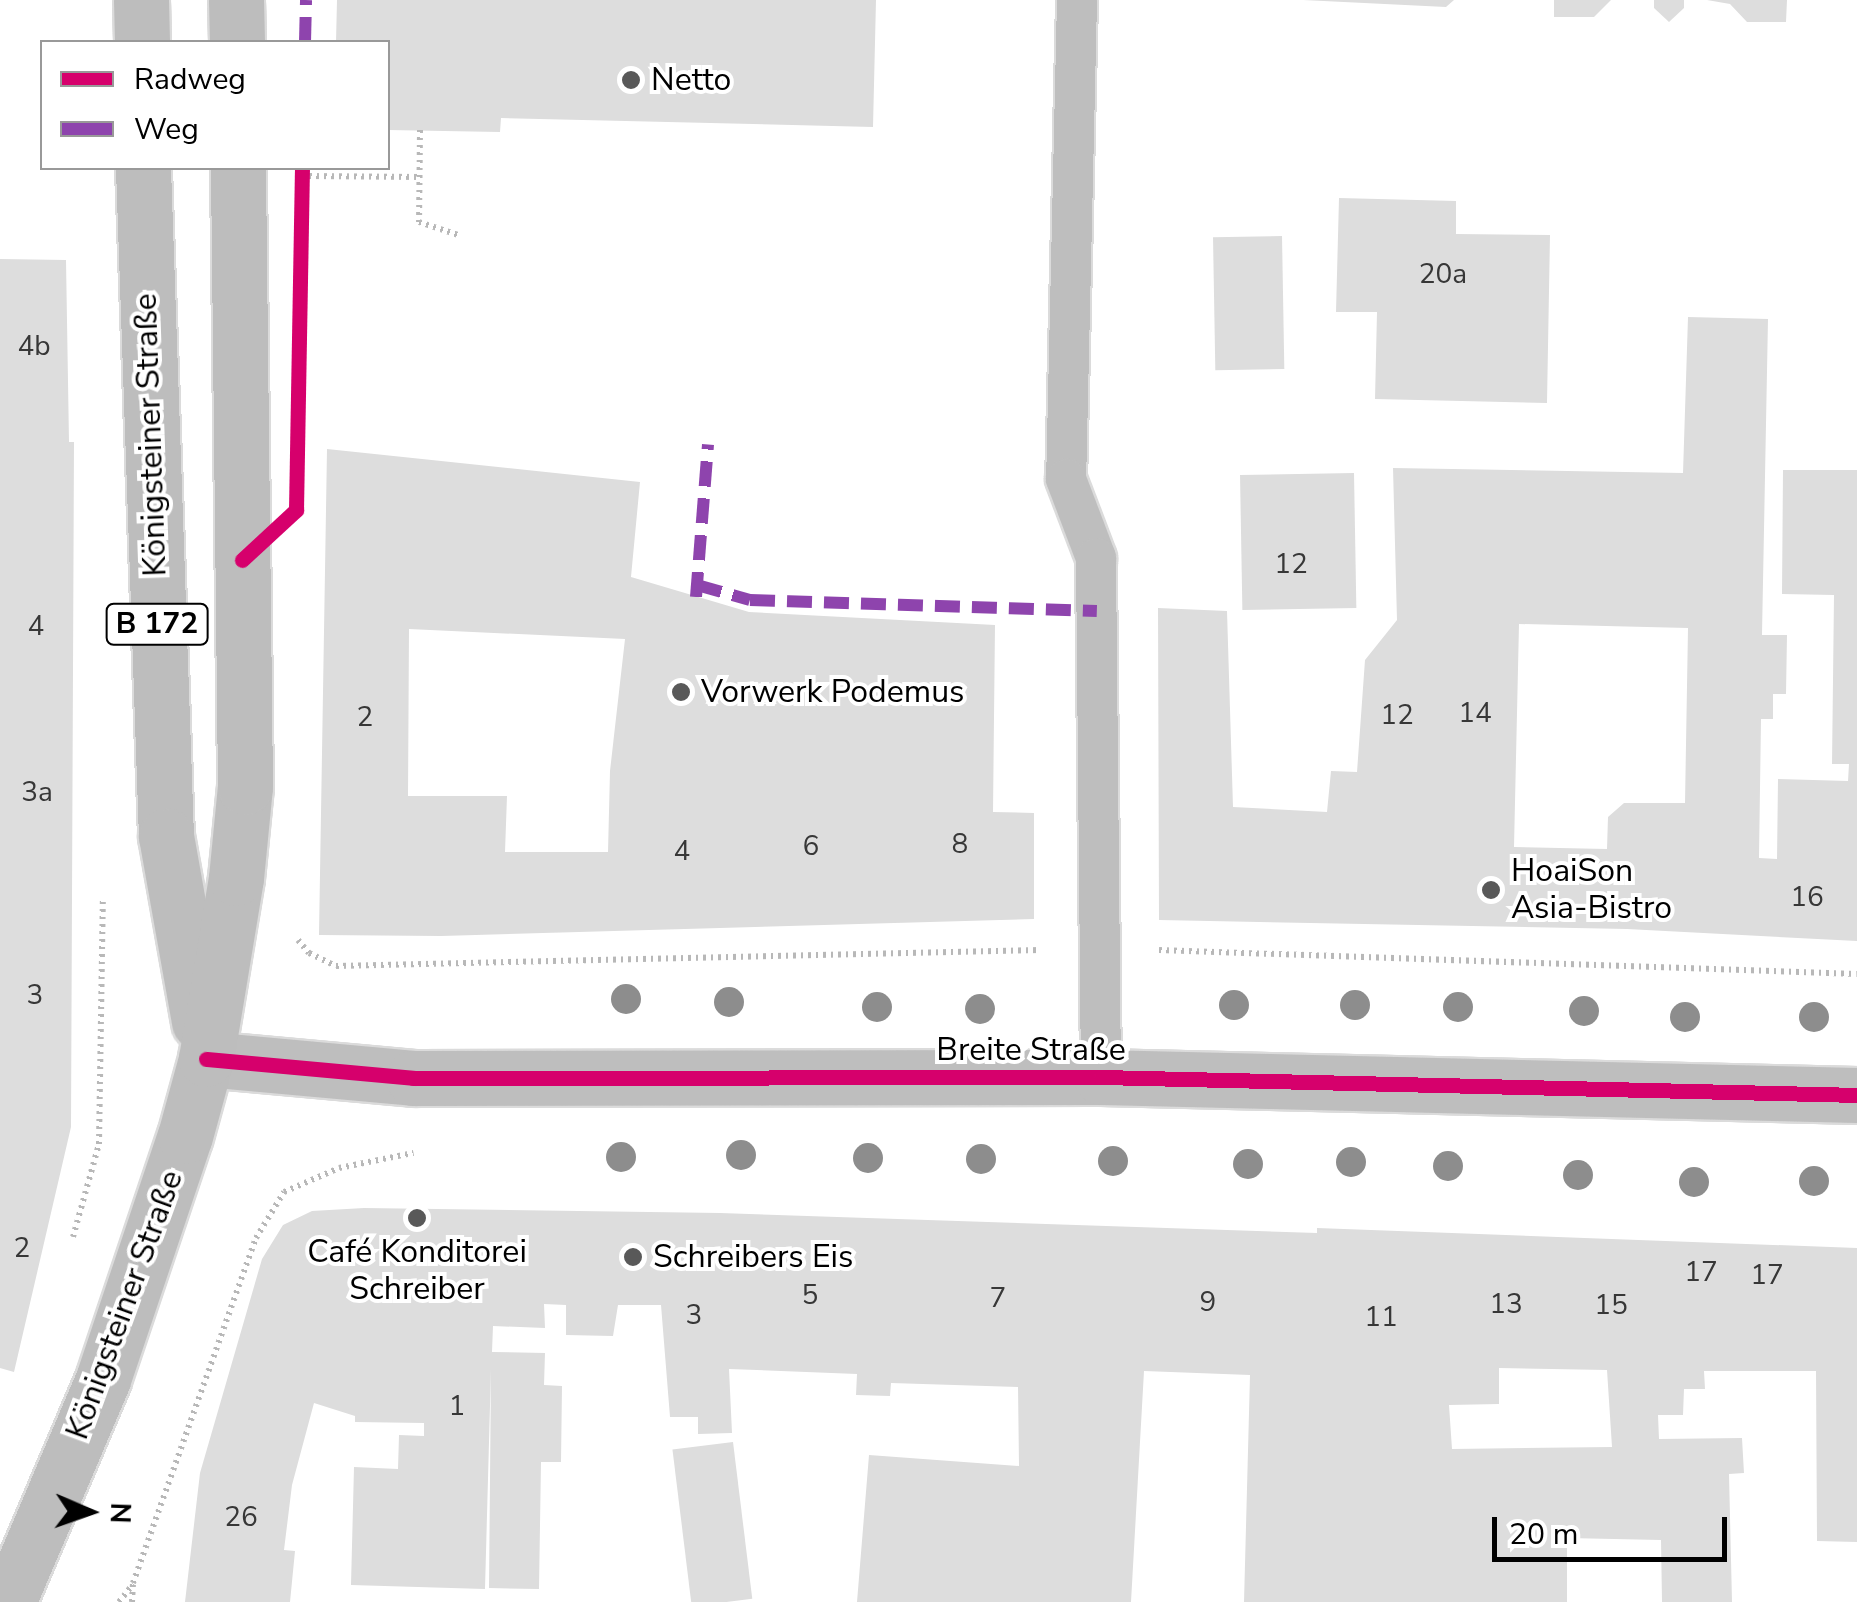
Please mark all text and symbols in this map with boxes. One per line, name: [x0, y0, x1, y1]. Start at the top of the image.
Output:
legend: [40, 40, 390, 170]
text: Radweg: [134, 59, 246, 100]
place label: Netto: [651, 61, 731, 99]
marker: Netto: [620, 69, 642, 91]
text: Weg: [134, 109, 199, 150]
house number: 20a: [1419, 257, 1467, 291]
street label: Königsteiner Straße: [127, 293, 175, 577]
house number: 4b: [17, 329, 51, 363]
house number: 12: [1274, 547, 1308, 581]
road number: B 172: [104, 599, 210, 649]
house number: 4: [28, 609, 44, 643]
place label: Vorwerk Podemus: [701, 673, 965, 711]
marker: Vorwerk Podemus: [670, 681, 692, 703]
house number: 14: [1458, 696, 1492, 730]
house number: 12: [1380, 698, 1414, 732]
house number: 2: [357, 700, 373, 734]
house number: 3a: [21, 775, 53, 809]
house number: 8: [952, 827, 968, 861]
house number: 6: [803, 829, 819, 863]
house number: 4: [674, 834, 690, 868]
place label: HoaiSon Asia-Bistro: [1511, 853, 1672, 928]
marker: HoaiSon Asia-Bistro: [1480, 879, 1502, 901]
house number: 16: [1790, 880, 1824, 914]
house number: 3: [27, 978, 43, 1012]
street label: Breite Straße: [936, 1031, 1126, 1069]
street label: Königsteiner Straße: [59, 1165, 191, 1445]
marker: Café Konditorei Schreiber: [406, 1207, 428, 1229]
house number: 2: [14, 1231, 30, 1265]
place label: Café Konditorei Schreiber: [307, 1234, 527, 1309]
place label: Schreibers Eis: [653, 1238, 853, 1276]
marker: Schreibers Eis: [622, 1246, 644, 1268]
house number: 17: [1684, 1255, 1718, 1289]
house number: 17: [1750, 1258, 1784, 1292]
house number: 5: [802, 1278, 818, 1312]
house number: 7: [990, 1281, 1006, 1315]
house number: 9: [1200, 1285, 1216, 1319]
house number: 13: [1489, 1287, 1523, 1321]
house number: 15: [1594, 1288, 1628, 1322]
house number: 3: [686, 1298, 702, 1332]
house number: 11: [1364, 1300, 1398, 1334]
house number: 1: [449, 1389, 465, 1423]
north arrow: [40, 1462, 140, 1562]
scale bar: [1497, 1497, 1732, 1559]
house number: 26: [224, 1500, 258, 1534]
text: N: [101, 1502, 139, 1524]
text: 20 m: [1509, 1514, 1578, 1555]

